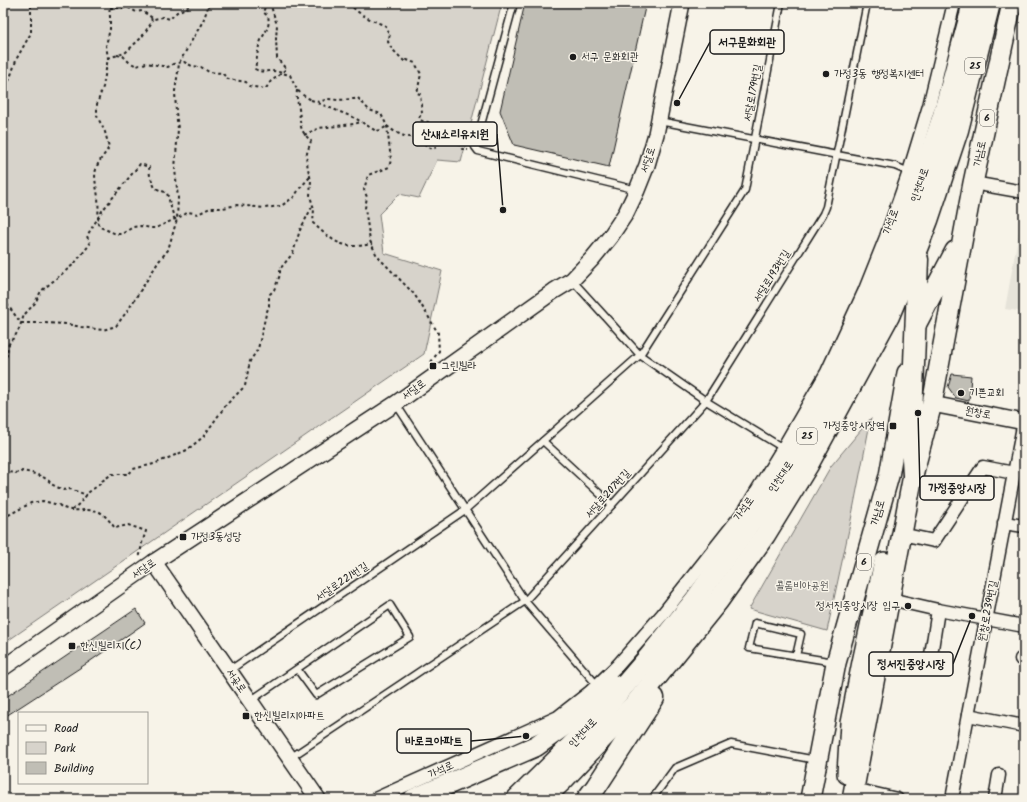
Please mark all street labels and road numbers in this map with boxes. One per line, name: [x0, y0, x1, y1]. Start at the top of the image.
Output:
road number: 25: [965, 58, 985, 74]
street label: 서달로179번길: [739, 63, 767, 123]
road number: 6: [980, 110, 994, 126]
street label: 가남로: [968, 139, 992, 169]
street label: 서달로: [635, 144, 661, 175]
street label: 인천대로: [906, 165, 934, 205]
street label: 가석로: [878, 206, 904, 238]
street label: 서달로193번길: [749, 246, 795, 306]
street label: 서달로: [398, 375, 430, 405]
street label: 원창로: [963, 402, 993, 424]
road number: 25: [797, 428, 817, 444]
street label: 인천대로: [764, 457, 798, 497]
street label: 서달로207번길: [581, 465, 635, 523]
street label: 가석로: [729, 493, 759, 525]
street label: 가남로: [866, 498, 890, 528]
street label: 서달로: [128, 554, 160, 584]
road number: 6: [857, 554, 871, 570]
street label: 서달로221번길: [312, 558, 372, 606]
street label: 원창로239번길: [973, 579, 1003, 643]
street label: 서곶로: [221, 665, 251, 697]
street label: 인천대로: [564, 714, 602, 752]
street label: 가석로: [425, 756, 457, 784]

